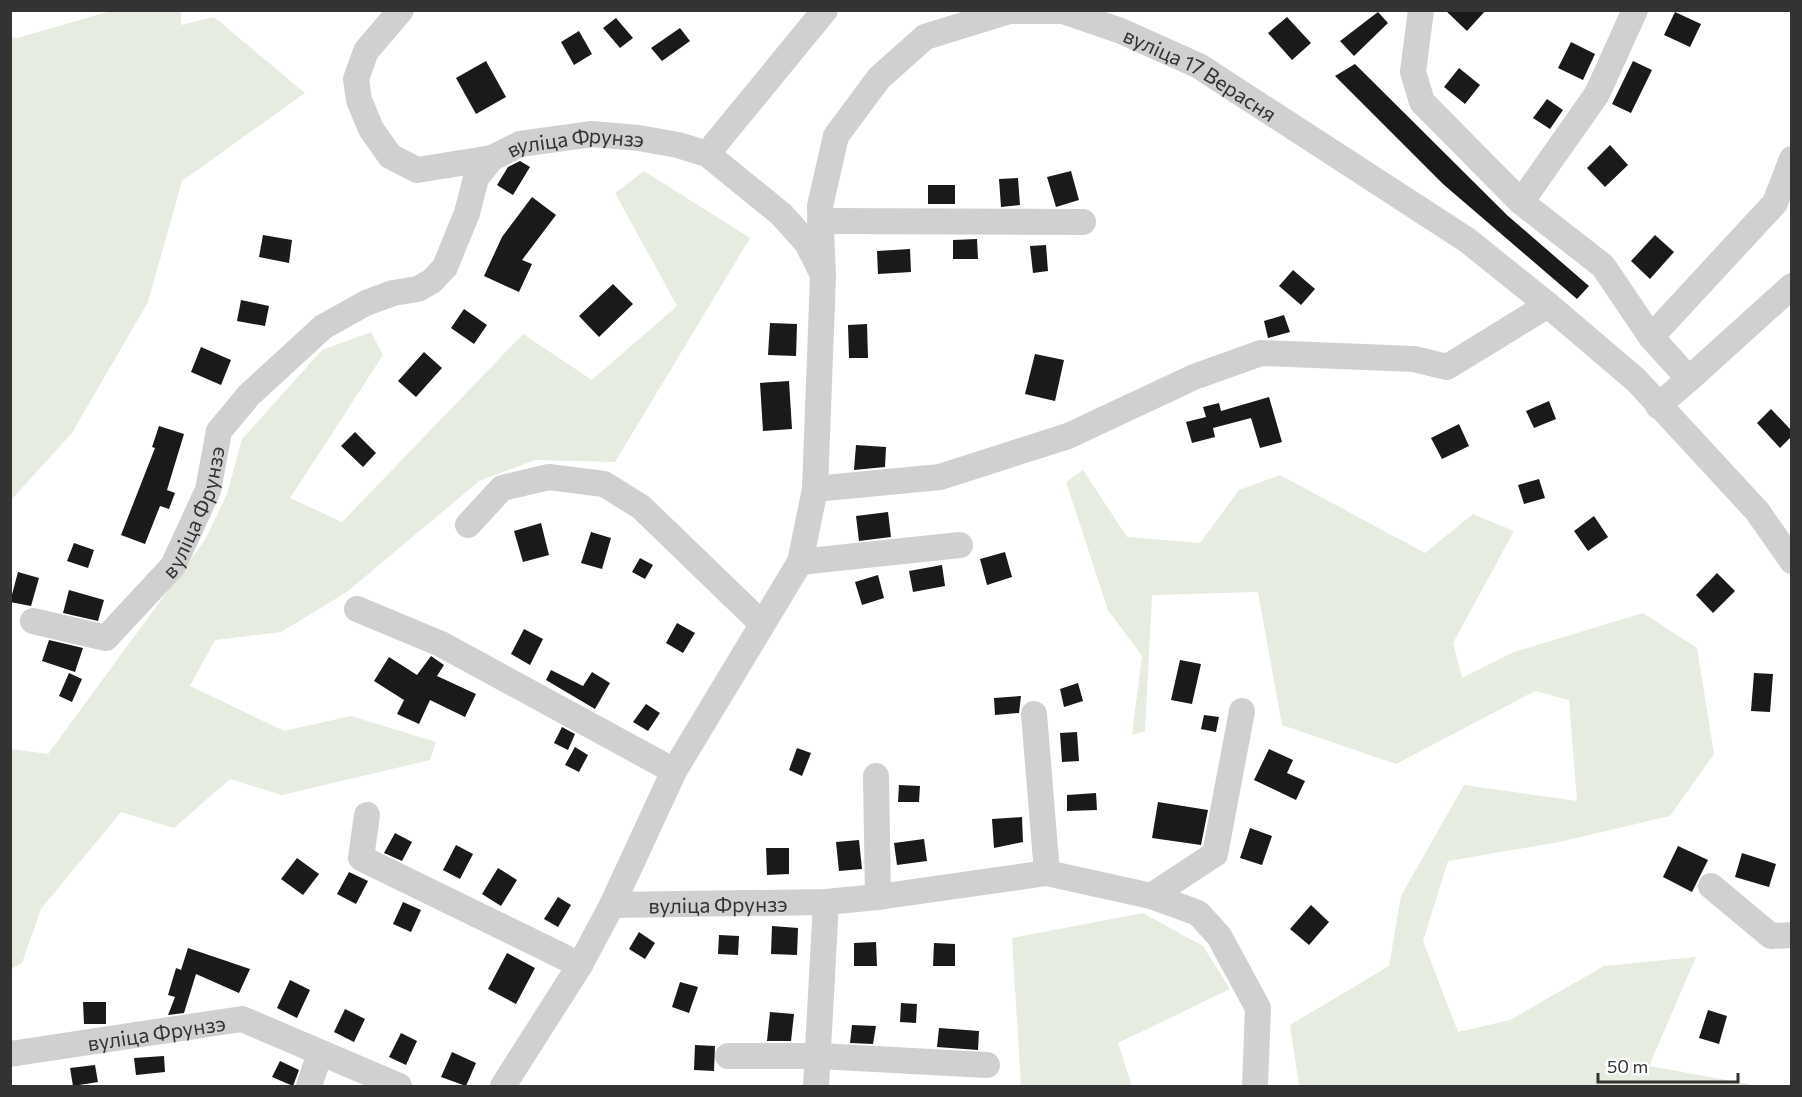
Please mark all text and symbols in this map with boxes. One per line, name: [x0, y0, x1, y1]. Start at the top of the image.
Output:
street label: вуліца 17 Верасня: [1120, 21, 1282, 126]
street label: вуліца Фрунзэ: [502, 121, 647, 161]
street label: вуліца Фрунзэ: [156, 444, 228, 583]
street label: вуліца Фрунзэ: [648, 890, 788, 917]
street label: вуліца Фрунзэ: [86, 1009, 227, 1055]
scale bar: [1598, 1046, 1738, 1084]
text: 50 m: [1607, 1055, 1648, 1077]

